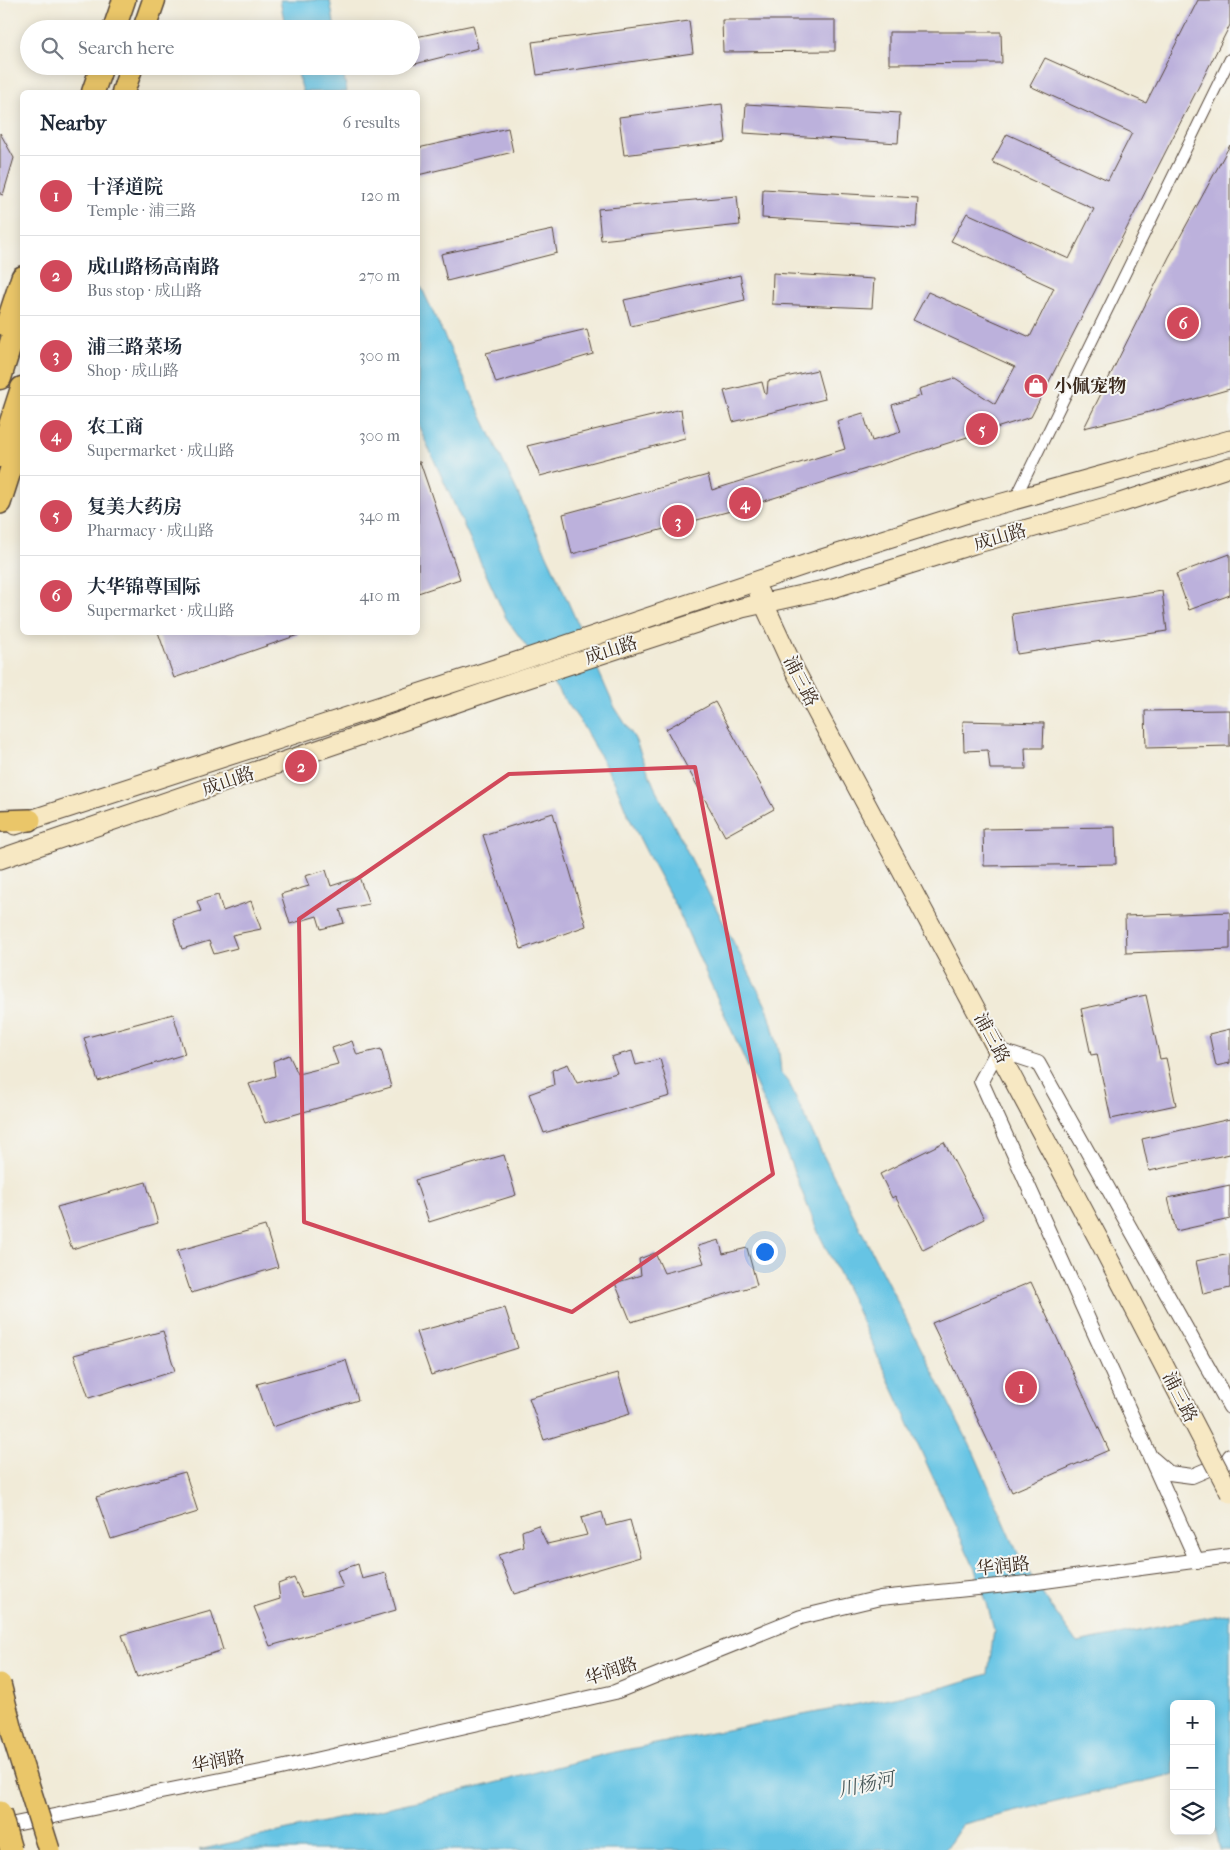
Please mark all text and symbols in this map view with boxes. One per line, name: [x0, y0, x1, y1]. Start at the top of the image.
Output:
search box: [20, 20, 420, 75]
icon: search: [38, 34, 66, 62]
text: Search here: [78, 37, 174, 59]
text: Nearby: [40, 111, 106, 135]
text: 6 results: [342, 113, 400, 132]
text: 十泽道院: [87, 176, 163, 198]
text: 1: [53, 186, 59, 205]
text: 120 m: [361, 186, 400, 205]
text: Temple · 浦三路: [87, 201, 197, 220]
text: 成山路杨高南路: [87, 256, 220, 278]
text: 2: [52, 266, 60, 285]
text: 270 m: [359, 266, 400, 285]
text: Bus stop · 成山路: [87, 281, 202, 300]
pin: 6: [1167, 304, 1199, 342]
text: 浦三路菜场: [87, 336, 182, 358]
text: 3: [53, 346, 59, 365]
text: 300 m: [359, 346, 400, 365]
text: Shop · 成山路: [87, 361, 179, 380]
shop icon: 小佩宠物: [1023, 373, 1049, 399]
place label: 小佩宠物: [1054, 376, 1126, 397]
pin: 5: [966, 410, 998, 448]
text: 农工商: [87, 416, 144, 438]
text: 4: [51, 426, 61, 445]
text: 300 m: [359, 426, 400, 445]
text: Supermarket · 成山路: [87, 441, 235, 460]
pin: 4: [729, 484, 761, 522]
text: 复美大药房: [87, 496, 182, 518]
pin: 3: [662, 502, 694, 540]
text: 5: [53, 506, 59, 525]
text: 340 m: [358, 506, 400, 525]
street label: 成山路: [971, 520, 1029, 555]
text: Pharmacy · 成山路: [87, 521, 214, 540]
text: 大华锦尊国际: [87, 576, 201, 598]
text: 6: [52, 586, 60, 605]
text: 410 m: [359, 586, 400, 605]
text: Supermarket · 成山路: [87, 601, 235, 620]
street label: 成山路: [582, 632, 640, 669]
street label: 浦三路: [779, 652, 822, 710]
pin: 2: [285, 747, 317, 785]
street label: 成山路: [199, 763, 257, 800]
street label: 浦三路: [970, 1009, 1014, 1067]
your location: [752, 1239, 778, 1265]
pin: 1: [1005, 1368, 1037, 1406]
street label: 浦三路: [1158, 1368, 1201, 1426]
street label: 华润路: [975, 1553, 1031, 1580]
street label: 华润路: [582, 1653, 640, 1690]
map controls: [1170, 1700, 1215, 1835]
button: +: [1170, 1700, 1215, 1745]
button: −: [1170, 1745, 1215, 1790]
street label: 华润路: [190, 1746, 247, 1777]
water label: 川杨河: [836, 1768, 899, 1802]
button: layers: [1170, 1790, 1215, 1835]

